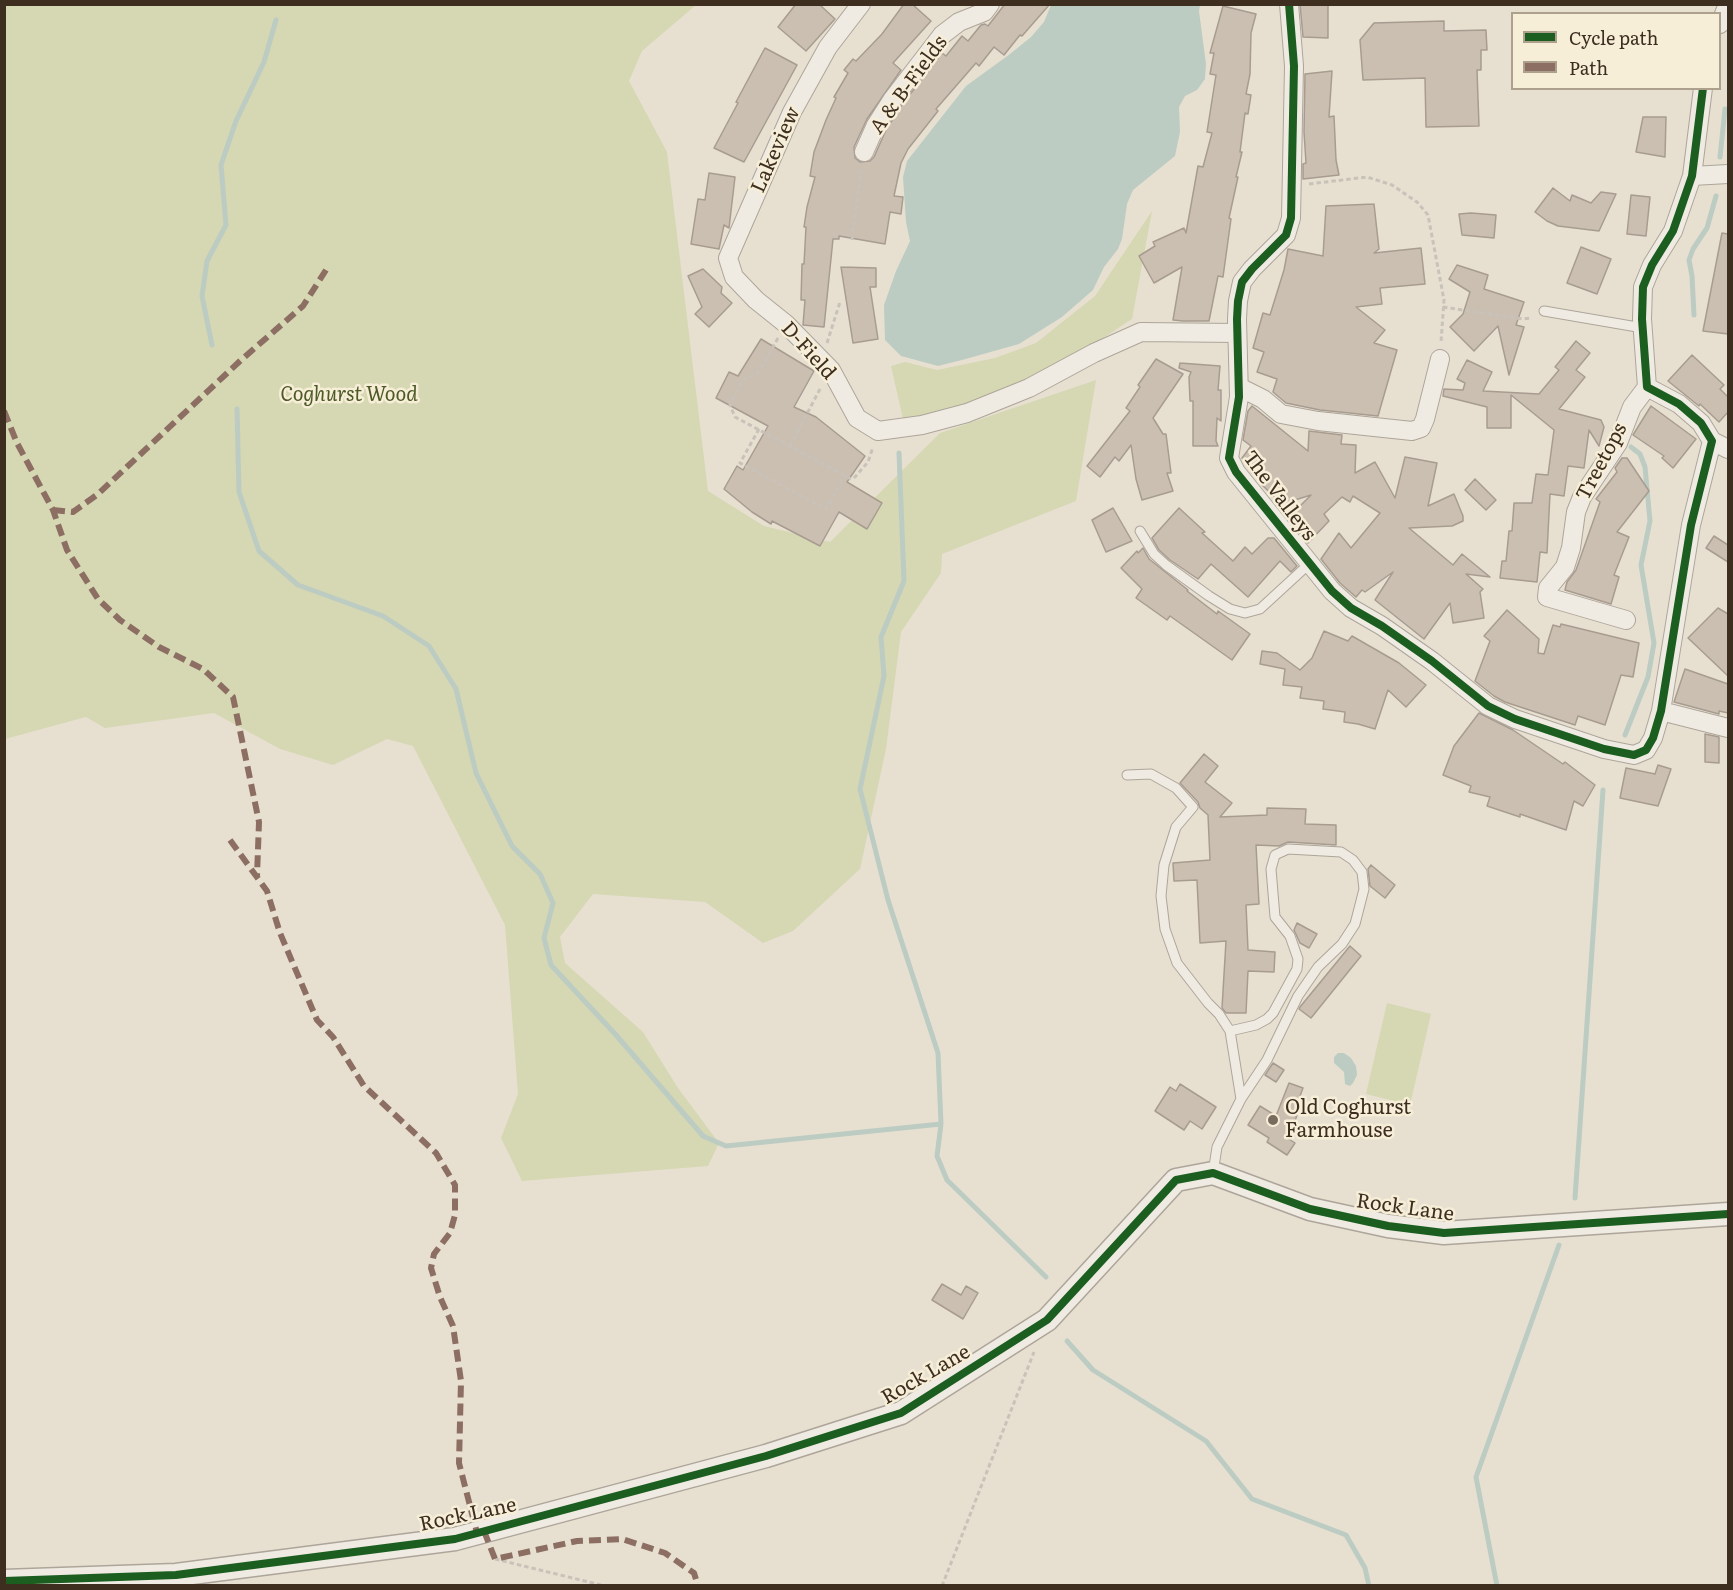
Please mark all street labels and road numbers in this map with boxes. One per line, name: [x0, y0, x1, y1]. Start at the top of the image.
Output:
street label: A & B-Fields: [865, 31, 953, 139]
street label: Lakeview: [746, 103, 806, 197]
street label: D-Field: [776, 317, 840, 385]
street label: Treetops: [1572, 419, 1632, 505]
street label: The Valleys: [1237, 446, 1321, 546]
street label: Rock Lane: [1355, 1189, 1455, 1227]
street label: Rock Lane: [877, 1340, 975, 1410]
street label: Rock Lane: [417, 1493, 519, 1537]

